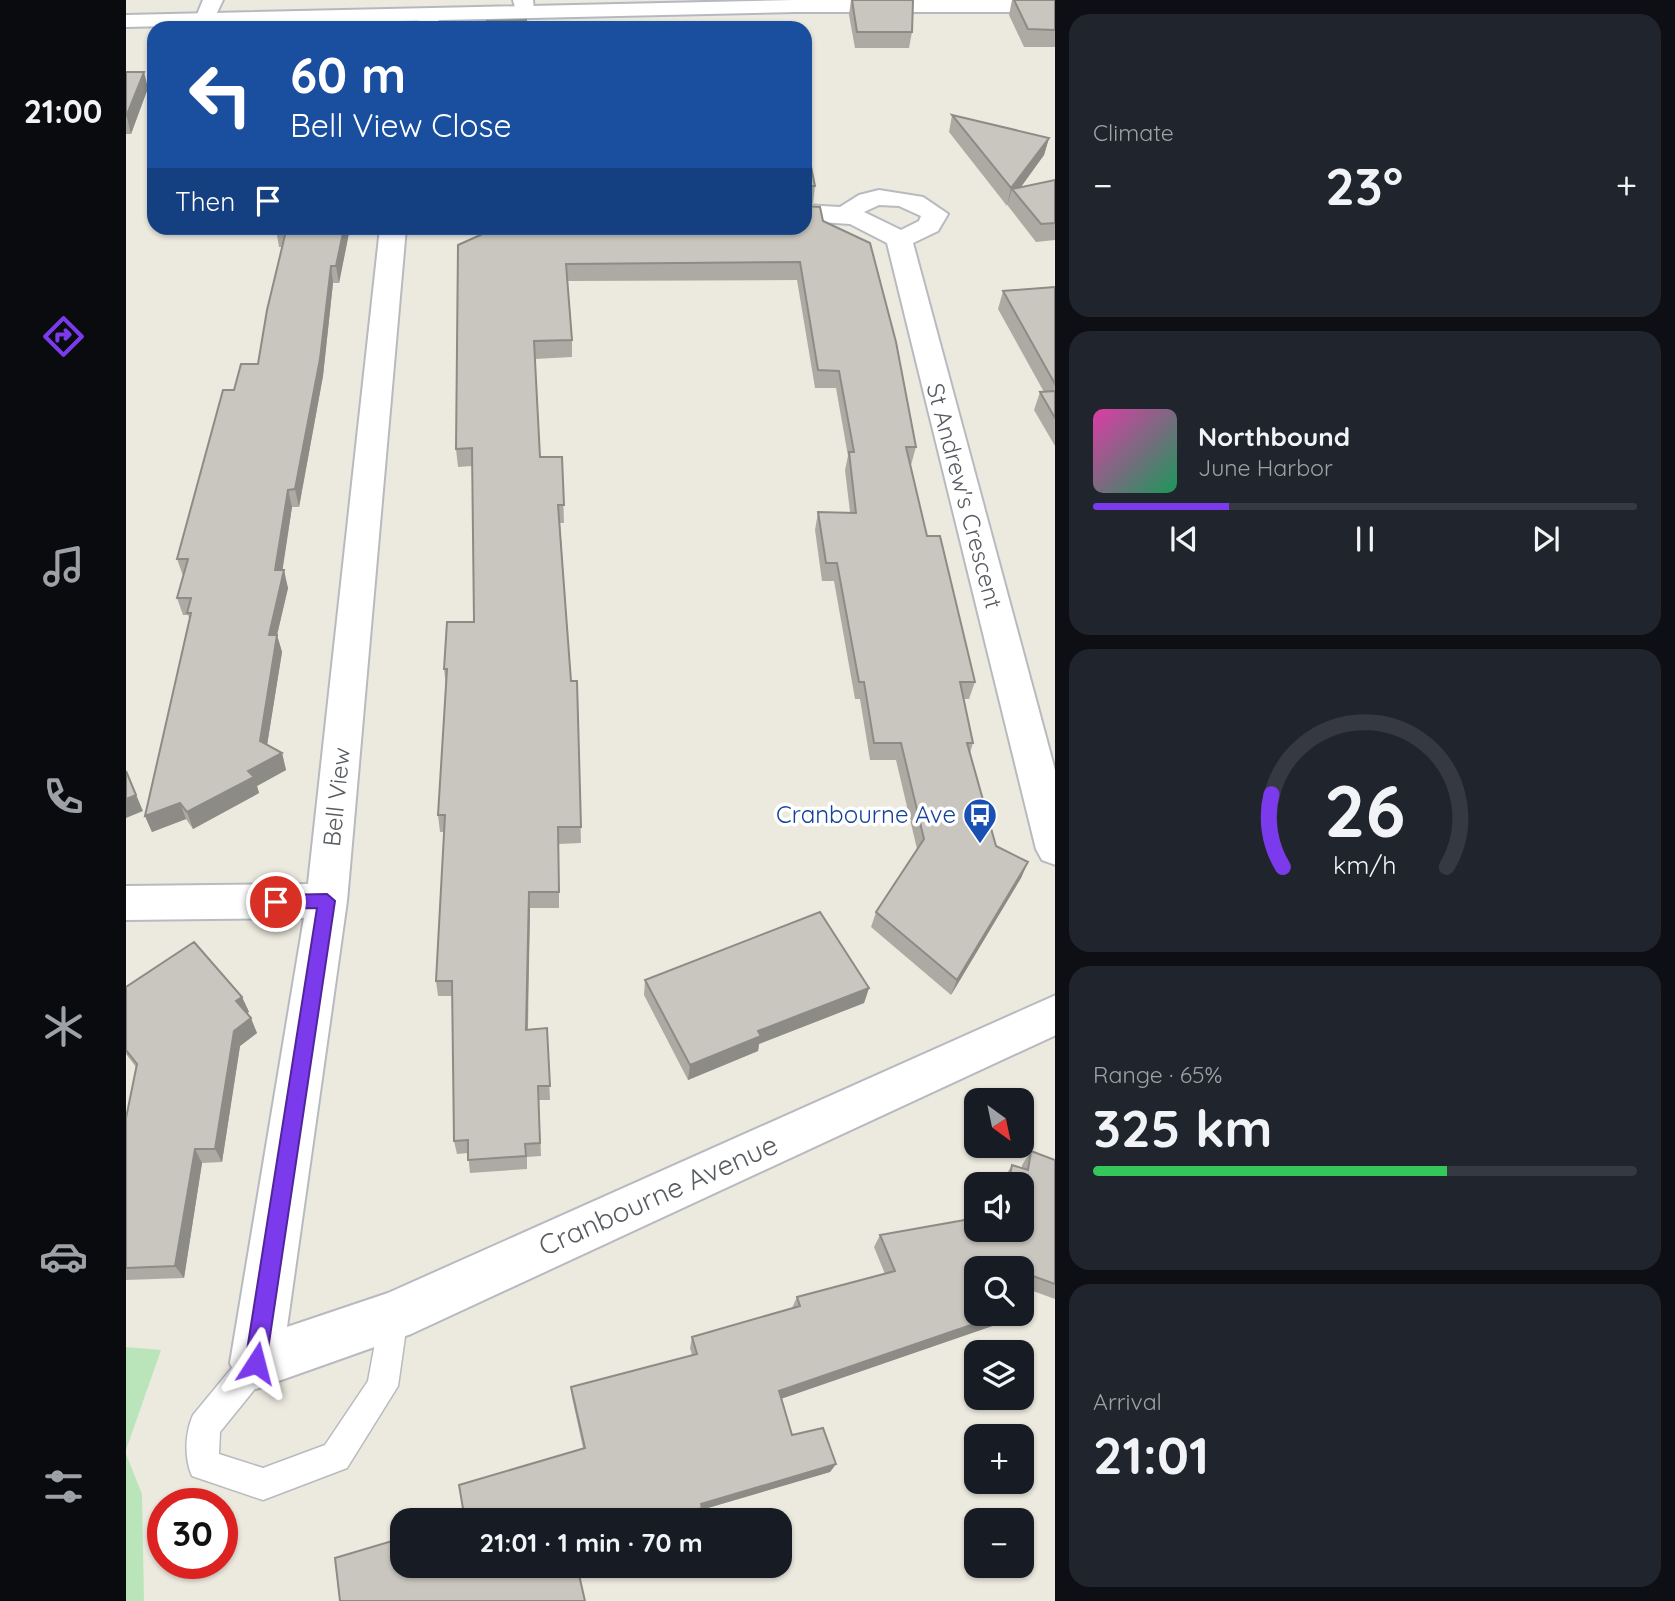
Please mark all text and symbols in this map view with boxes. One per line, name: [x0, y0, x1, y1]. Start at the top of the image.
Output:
text: 60 m: [290, 44, 406, 105]
icon: left: [175, 49, 266, 140]
text: 21:00: [24, 91, 102, 131]
text: Bell View Close: [290, 105, 512, 145]
text: Climate: [1093, 118, 1174, 147]
text: 23°: [1325, 153, 1403, 218]
text: −: [1093, 161, 1113, 209]
text: +: [1616, 161, 1637, 209]
icon: arrive: [249, 182, 287, 220]
text: Then: [175, 185, 235, 218]
icon: directions: [39, 312, 88, 361]
street label: St Andrew's Crescent: [920, 380, 1009, 612]
text: Northbound: [1198, 420, 1350, 453]
text: June Harbor: [1198, 453, 1333, 482]
icon: previous: [1165, 520, 1203, 558]
icon: pause: [1346, 520, 1384, 558]
icon: next: [1527, 520, 1565, 558]
icon: music: [39, 542, 88, 591]
street label: Bell View: [316, 746, 356, 848]
text: 26: [1324, 764, 1406, 855]
icon: phone: [39, 772, 88, 821]
bus stop icon: Cranbourne Ave: [961, 796, 999, 845]
place label: Cranbourne Ave: [776, 799, 956, 829]
text: km/h: [1333, 848, 1397, 879]
pin: [246, 872, 306, 932]
icon: arrive: [257, 883, 295, 921]
icon: climate: [39, 1002, 88, 1051]
text: Range · 65%: [1093, 1060, 1222, 1089]
north arrow: [964, 1088, 1034, 1158]
map controls: [964, 1088, 1034, 1578]
text: 325 km: [1093, 1095, 1273, 1160]
street label: Cranbourne Avenue: [533, 1126, 783, 1263]
button: sound: [964, 1172, 1034, 1242]
icon: car: [39, 1232, 88, 1281]
button: search: [964, 1256, 1034, 1326]
position arrow: [219, 1326, 293, 1400]
button: layers: [964, 1340, 1034, 1410]
text: Arrival: [1093, 1387, 1162, 1416]
text: 21:01: [1093, 1422, 1209, 1487]
button: +: [964, 1424, 1034, 1494]
icon: filters: [39, 1462, 88, 1511]
speed limit sign: 30: [147, 1488, 238, 1579]
button: −: [964, 1508, 1034, 1578]
text: 21:01 · 1 min · 70 m: [479, 1526, 703, 1559]

